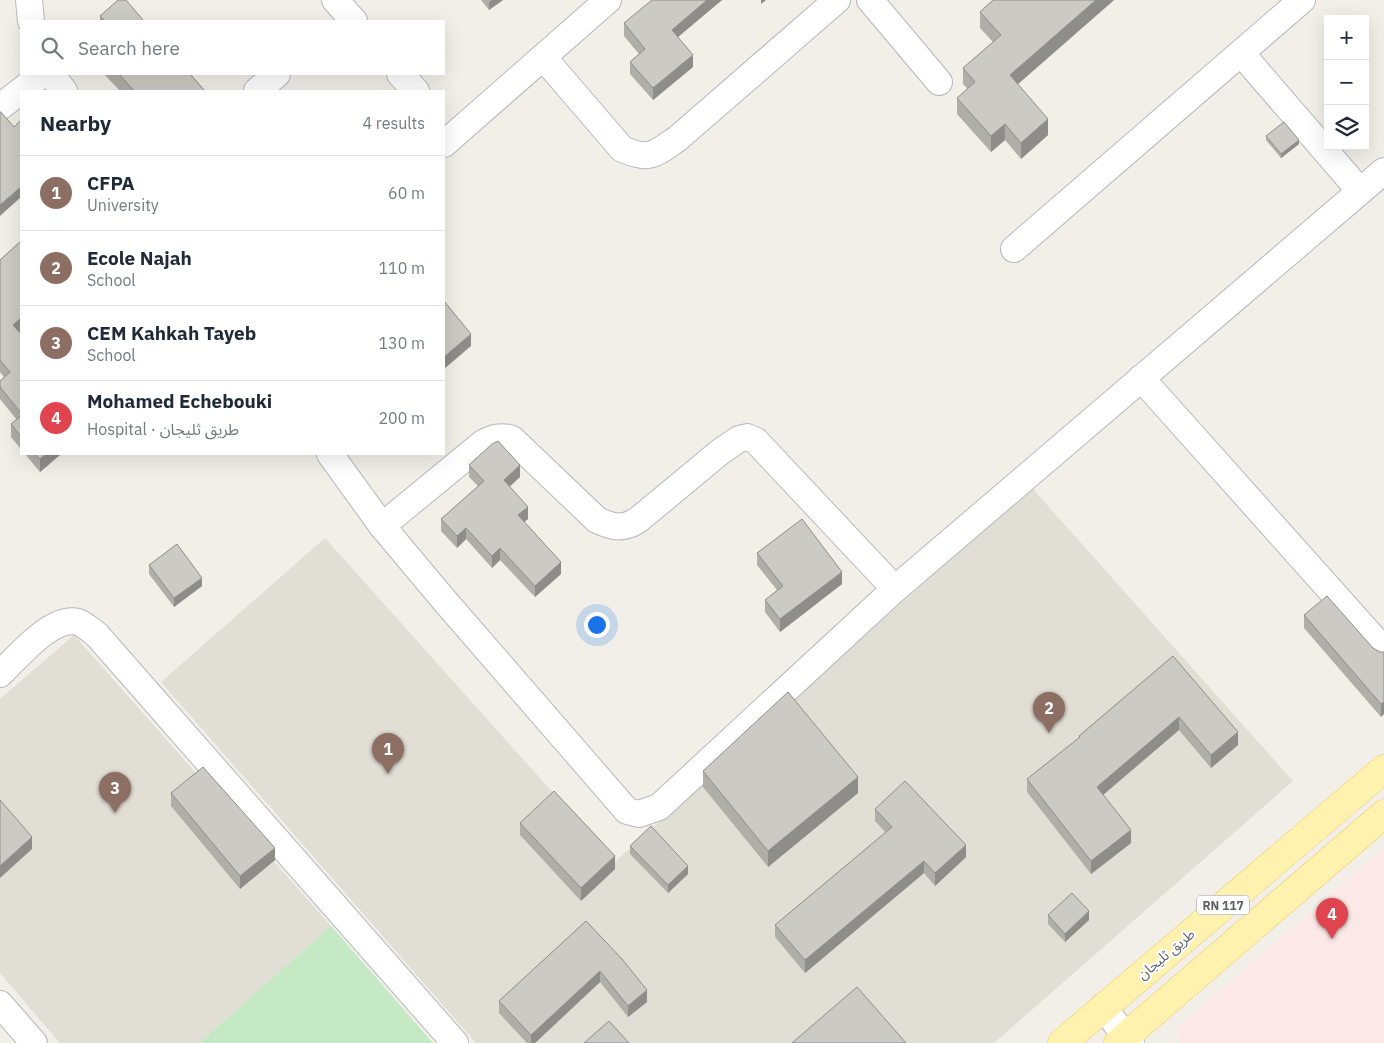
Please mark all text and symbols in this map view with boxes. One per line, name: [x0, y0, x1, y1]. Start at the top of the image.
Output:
map controls: [1324, 15, 1369, 150]
button: +: [1324, 15, 1369, 60]
search box: [20, 20, 445, 75]
icon: search: [38, 34, 66, 62]
text: Search here: [78, 36, 180, 60]
button: −: [1324, 60, 1369, 105]
button: layers: [1324, 105, 1369, 150]
text: Nearby: [40, 109, 111, 137]
text: 4 results: [362, 113, 425, 133]
text: CFPA: [87, 171, 135, 195]
text: 1: [51, 183, 61, 203]
text: 60 m: [388, 183, 425, 203]
text: University: [87, 195, 159, 215]
text: Ecole Najah: [87, 246, 192, 270]
text: 2: [51, 258, 61, 278]
text: 110 m: [378, 258, 425, 278]
text: School: [87, 270, 136, 290]
text: CEM Kahkah Tayeb: [87, 321, 256, 345]
text: 3: [51, 333, 61, 353]
text: 130 m: [378, 333, 425, 353]
text: School: [87, 345, 136, 365]
text: Mohamed Echebouki: [87, 389, 272, 413]
text: 4: [51, 408, 61, 428]
text: 200 m: [378, 408, 425, 428]
text: Hospital · طريق ثليجان: [87, 419, 239, 439]
your location: [584, 612, 610, 638]
pin: 2: [1033, 692, 1065, 733]
pin: 1: [372, 733, 404, 774]
pin: 3: [99, 772, 131, 813]
road number: RN 117: [1197, 896, 1249, 914]
pin: 4: [1316, 898, 1348, 939]
street label: طريق ثليجان: [1134, 925, 1199, 984]

